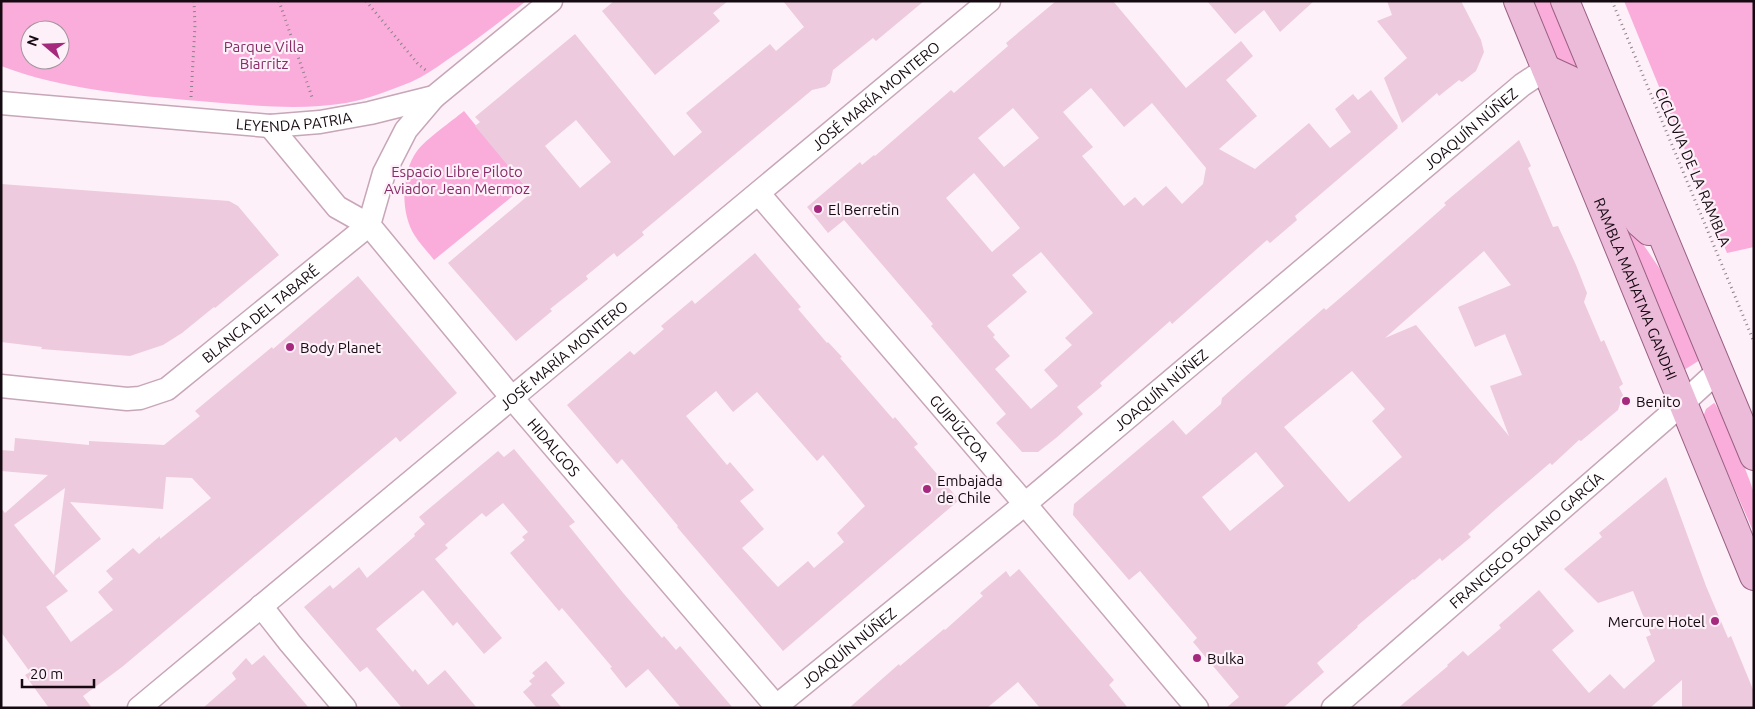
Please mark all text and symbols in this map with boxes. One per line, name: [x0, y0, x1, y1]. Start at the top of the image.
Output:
north arrow: [20, 20, 70, 70]
text: N: [23, 33, 42, 48]
street label: JOSÉ MARÍA MONTERO: [808, 37, 943, 153]
park label: Parque Villa Biarritz: [224, 38, 304, 72]
street label: JOAQUÍN NÚÑEZ: [1420, 84, 1521, 173]
street label: CICLOVIA DE LA RAMBLA: [1652, 85, 1734, 249]
street label: LEYENDA PATRIA: [235, 108, 353, 135]
park label: Espacio Libre Piloto Aviador Jean Mermoz: [384, 163, 530, 197]
street label: RAMBLA MAHATMA GANDHI: [1591, 195, 1681, 382]
place label: El Berretin: [828, 201, 899, 218]
marker: El Berretin: [812, 203, 824, 215]
street label: BLANCA DEL TABARÉ: [198, 261, 322, 366]
street label: JOSÉ MARÍA MONTERO: [496, 297, 631, 413]
place label: Body Planet: [300, 339, 381, 356]
marker: Body Planet: [284, 341, 296, 353]
street label: JOAQUÍN NÚÑEZ: [1111, 345, 1211, 434]
street label: GUIPÚZCOA: [927, 391, 993, 464]
place label: Benito: [1636, 393, 1681, 410]
marker: Benito: [1620, 395, 1632, 407]
street label: HIDALGOS: [525, 415, 584, 480]
street label: FRANCISCO SOLANO GARCÍA: [1446, 468, 1606, 611]
place label: Embajada de Chile: [937, 472, 1003, 506]
marker: Embajada de Chile: [921, 483, 933, 495]
street label: JOAQUÍN NÚÑEZ: [798, 604, 899, 691]
place label: Mercure Hotel: [1608, 613, 1705, 630]
marker: Mercure Hotel: [1709, 615, 1721, 627]
place label: Bulka: [1207, 650, 1244, 667]
marker: Bulka: [1191, 652, 1203, 664]
scale bar: [22, 656, 95, 688]
text: 20 m: [30, 665, 63, 682]

